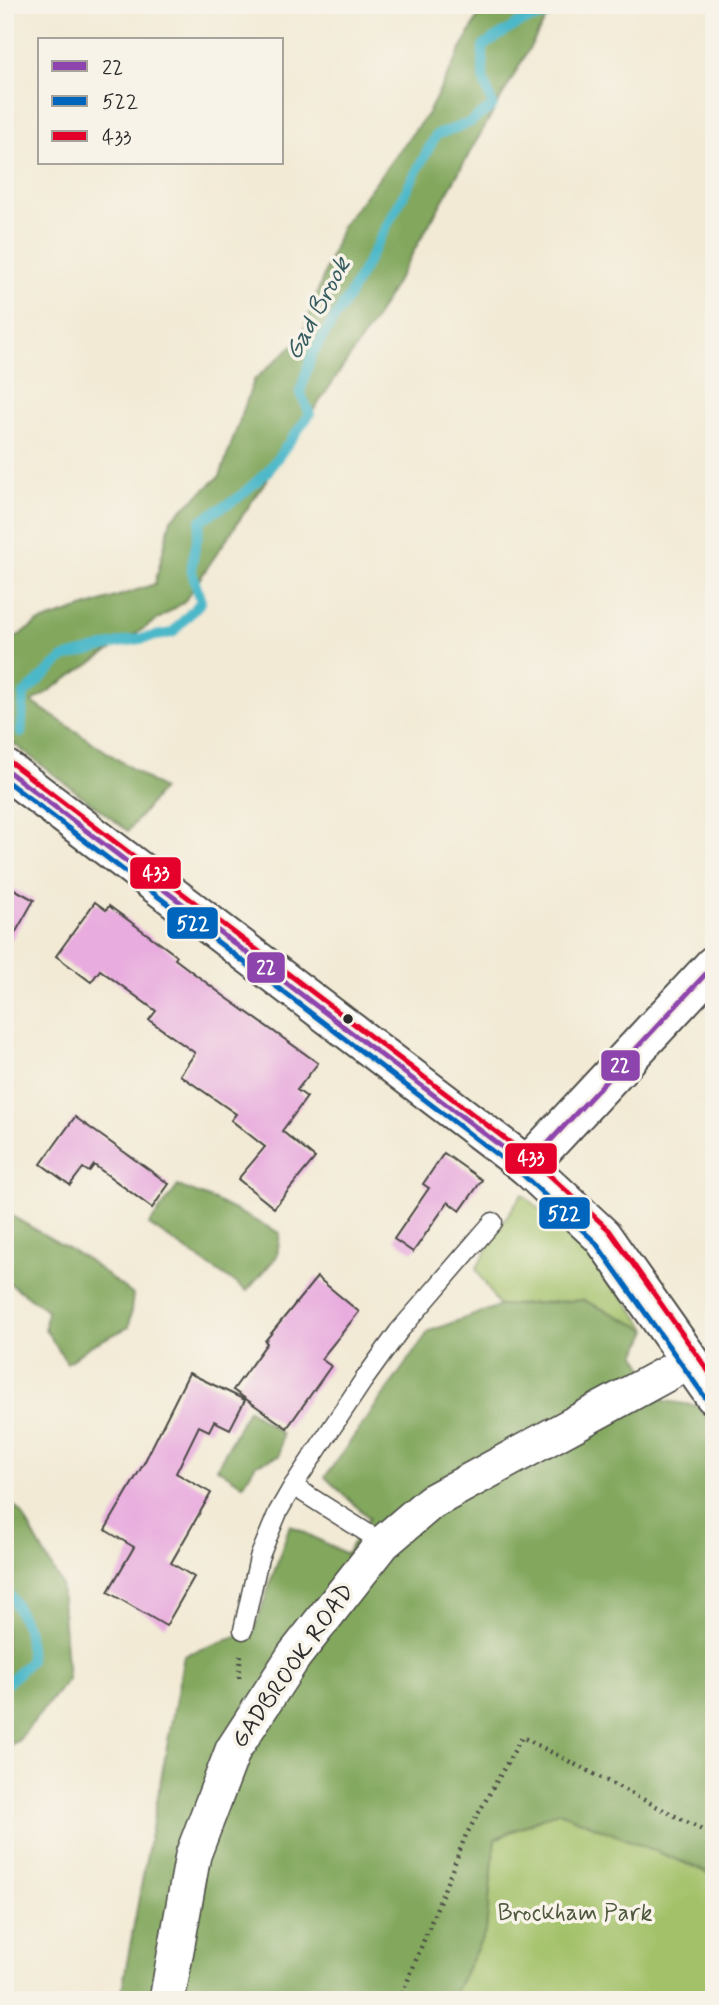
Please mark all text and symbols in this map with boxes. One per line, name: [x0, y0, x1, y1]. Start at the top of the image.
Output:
legend: [38, 38, 284, 164]
text: 22: [102, 54, 123, 82]
text: 522: [102, 88, 138, 116]
text: 433: [102, 124, 132, 152]
water label: Gad Brook: [277, 250, 360, 366]
line badge: 433: [129, 856, 182, 890]
text: 433: [143, 862, 170, 887]
line badge: 522: [166, 906, 219, 940]
text: 522: [177, 912, 210, 937]
line badge: 22: [246, 951, 286, 984]
text: 22: [256, 956, 276, 981]
unlabelled marker: [341, 1012, 355, 1026]
line badge: 22: [600, 1049, 641, 1082]
text: 22: [610, 1054, 630, 1079]
line badge: 433: [504, 1142, 558, 1175]
text: 433: [518, 1147, 545, 1172]
line badge: 522: [538, 1196, 591, 1230]
text: 522: [548, 1202, 581, 1227]
street label: GADBROOK ROAD: [225, 1578, 361, 1754]
park label: Brockham Park: [497, 1898, 653, 1929]

